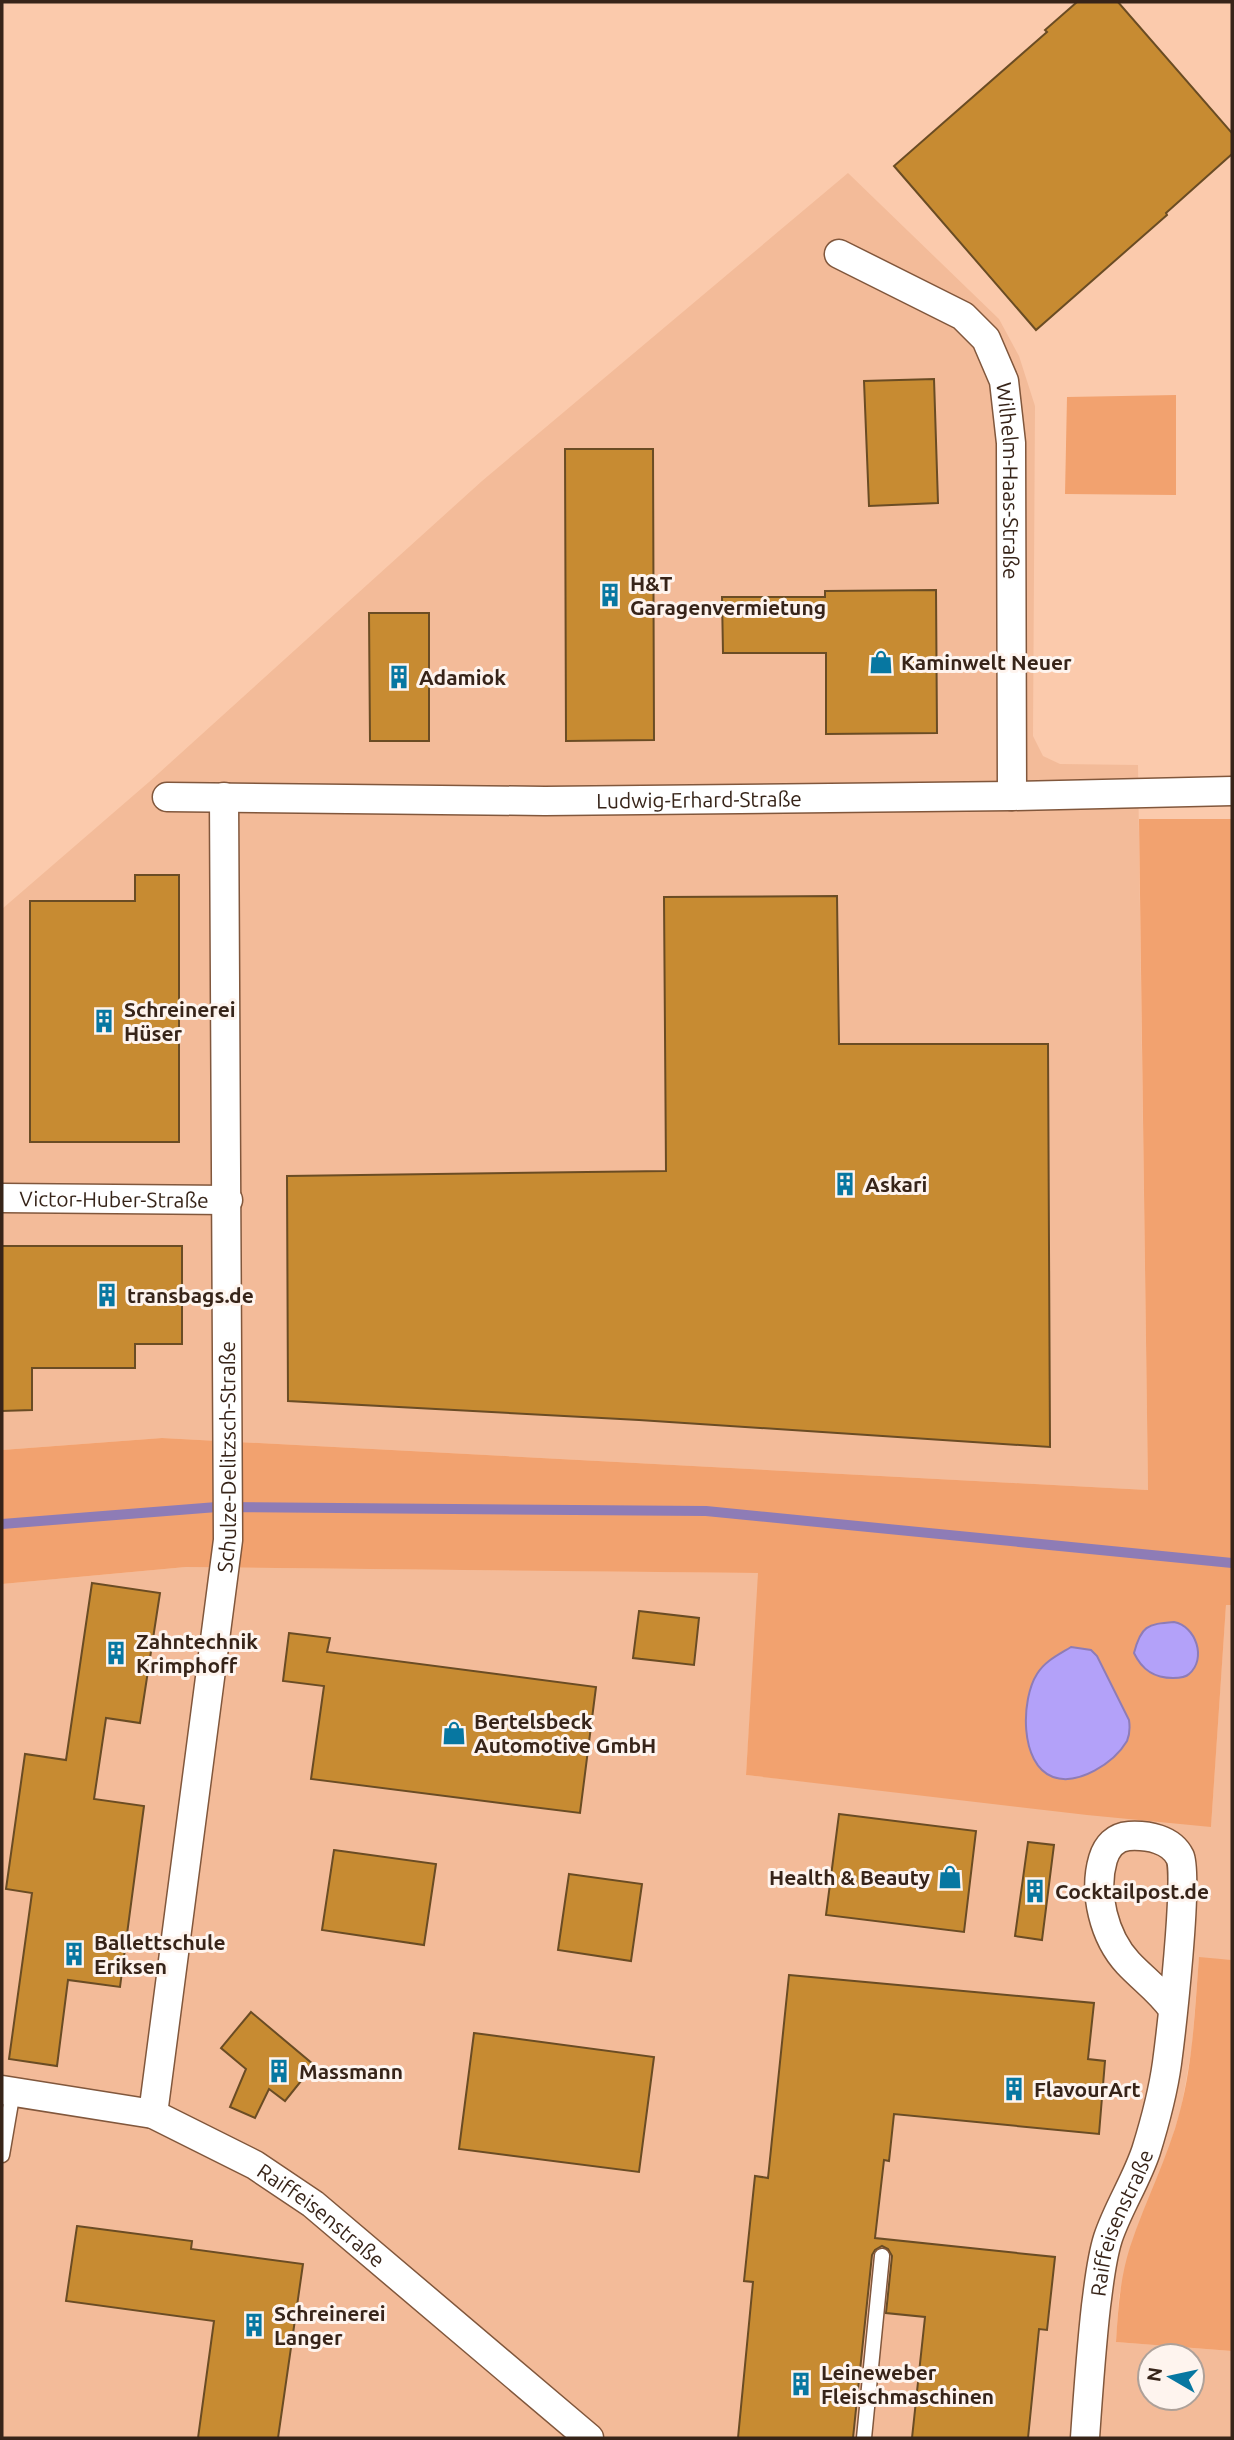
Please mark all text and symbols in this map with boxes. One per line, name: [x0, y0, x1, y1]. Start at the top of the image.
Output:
street label: Wilhelm-Haas-Straße: [992, 381, 1023, 580]
place label: H&T Garagenvermietung: [630, 571, 826, 619]
building icon: H&T Garagenvermietung: [596, 581, 624, 609]
shop icon: Kaminwelt Neuer: [867, 648, 895, 676]
place label: Kaminwelt Neuer: [901, 650, 1072, 674]
building icon: Adamiok: [385, 663, 413, 691]
place label: Adamiok: [419, 665, 506, 689]
street label: Ludwig-Erhard-Straße: [596, 786, 802, 812]
place label: Schreinerei Hüser: [124, 997, 236, 1045]
building icon: Schreinerei Hüser: [90, 1007, 118, 1035]
building icon: Askari: [831, 1170, 859, 1198]
place label: Askari: [865, 1172, 927, 1196]
street label: Victor-Huber-Straße: [19, 1186, 209, 1212]
building icon: transbags.de: [93, 1281, 121, 1309]
place label: transbags.de: [127, 1283, 254, 1307]
street label: Schulze-Delitzsch-Straße: [212, 1341, 240, 1574]
place label: Zahntechnik Krimphoff: [136, 1629, 258, 1677]
building icon: Zahntechnik Krimphoff: [102, 1639, 130, 1667]
place label: Bertelsbeck Automotive GmbH: [474, 1709, 656, 1757]
shop icon: Bertelsbeck Automotive GmbH: [440, 1719, 468, 1747]
shop icon: Health & Beauty: [936, 1863, 964, 1891]
place label: Health & Beauty: [769, 1865, 930, 1889]
building icon: Cocktailpost.de: [1021, 1877, 1049, 1905]
place label: Cocktailpost.de: [1055, 1879, 1209, 1903]
place label: Ballettschule Eriksen: [94, 1930, 226, 1978]
building icon: Ballettschule Eriksen: [60, 1940, 88, 1968]
building icon: Massmann: [265, 2057, 293, 2085]
place label: Massmann: [299, 2059, 403, 2083]
building icon: FlavourArt: [1000, 2075, 1028, 2103]
place label: FlavourArt: [1034, 2077, 1141, 2101]
street label: Raiffeisenstraße: [1085, 2146, 1158, 2298]
street label: Raiffeisenstraße: [253, 2158, 390, 2272]
place label: Schreinerei Langer: [274, 2301, 386, 2349]
building icon: Schreinerei Langer: [240, 2311, 268, 2339]
north arrow: [1136, 2342, 1206, 2412]
place label: Leineweber Fleischmaschinen: [821, 2360, 994, 2408]
text: N: [1142, 2366, 1166, 2383]
building icon: Leineweber Fleischmaschinen: [787, 2370, 815, 2398]

